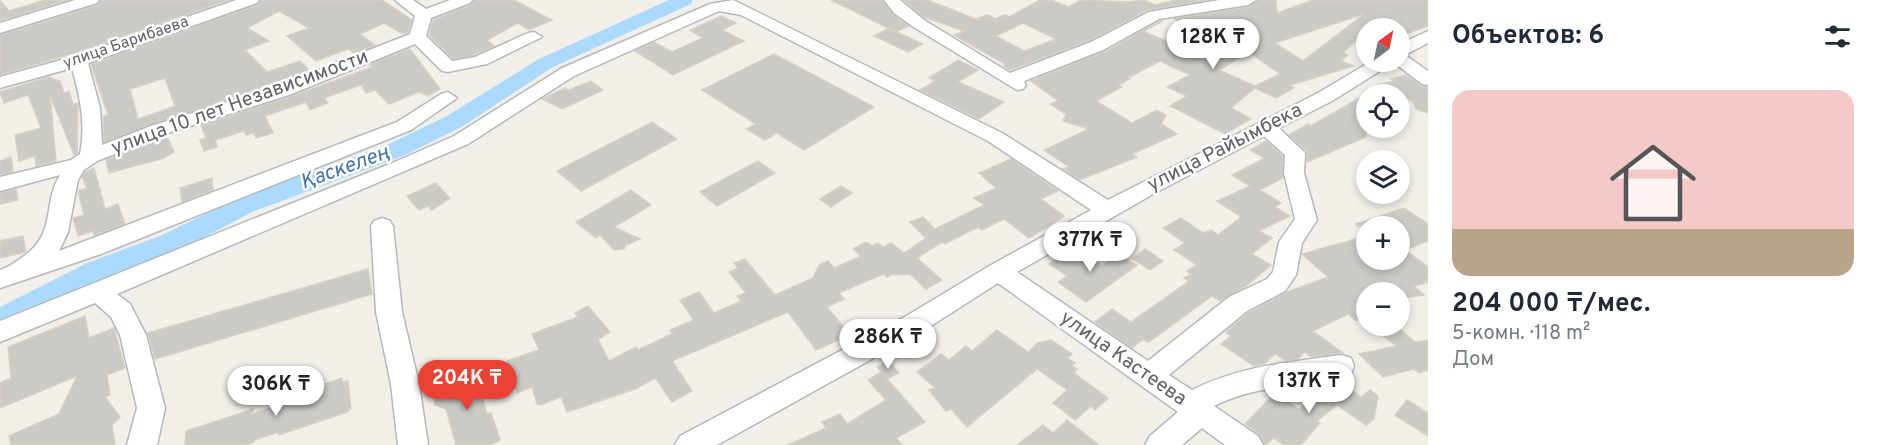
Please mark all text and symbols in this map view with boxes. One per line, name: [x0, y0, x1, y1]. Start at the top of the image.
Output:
street label: улица Барибаева: [61, 12, 191, 74]
north arrow: [1356, 18, 1410, 72]
map controls: [1356, 18, 1410, 336]
pin: 128K ₸: [1164, 19, 1262, 70]
text: Объектов: 6: [1452, 20, 1604, 53]
icon: filters: [1821, 20, 1854, 53]
text: 128K ₸: [1180, 25, 1246, 51]
street label: улица 10 лет Независимости: [108, 44, 372, 162]
button: locate: [1356, 84, 1410, 138]
street label: улица Райымбека: [1143, 98, 1307, 198]
icon: home: [1599, 129, 1707, 237]
water label: Қаскелең: [297, 139, 394, 197]
button: layers: [1356, 150, 1410, 204]
button: +: [1356, 216, 1410, 270]
pin: 377K ₸: [1041, 222, 1139, 273]
text: 377K ₸: [1057, 228, 1123, 254]
button: −: [1356, 282, 1410, 336]
text: 204 000 ₸/мес.: [1452, 288, 1650, 321]
street label: улица Кастеева: [1055, 306, 1191, 412]
pin: 286K ₸: [839, 319, 937, 370]
text: 5-комн. · 118 m²: [1452, 321, 1590, 347]
text: 286K ₸: [853, 325, 923, 351]
text: Дом: [1452, 347, 1494, 373]
pin: 204K ₸: [418, 360, 516, 411]
pin: 137K ₸: [1260, 363, 1358, 414]
pin: 306K ₸: [227, 366, 325, 417]
text: 204K ₸: [432, 366, 502, 392]
text: 137K ₸: [1278, 369, 1340, 395]
text: 306K ₸: [241, 372, 311, 398]

